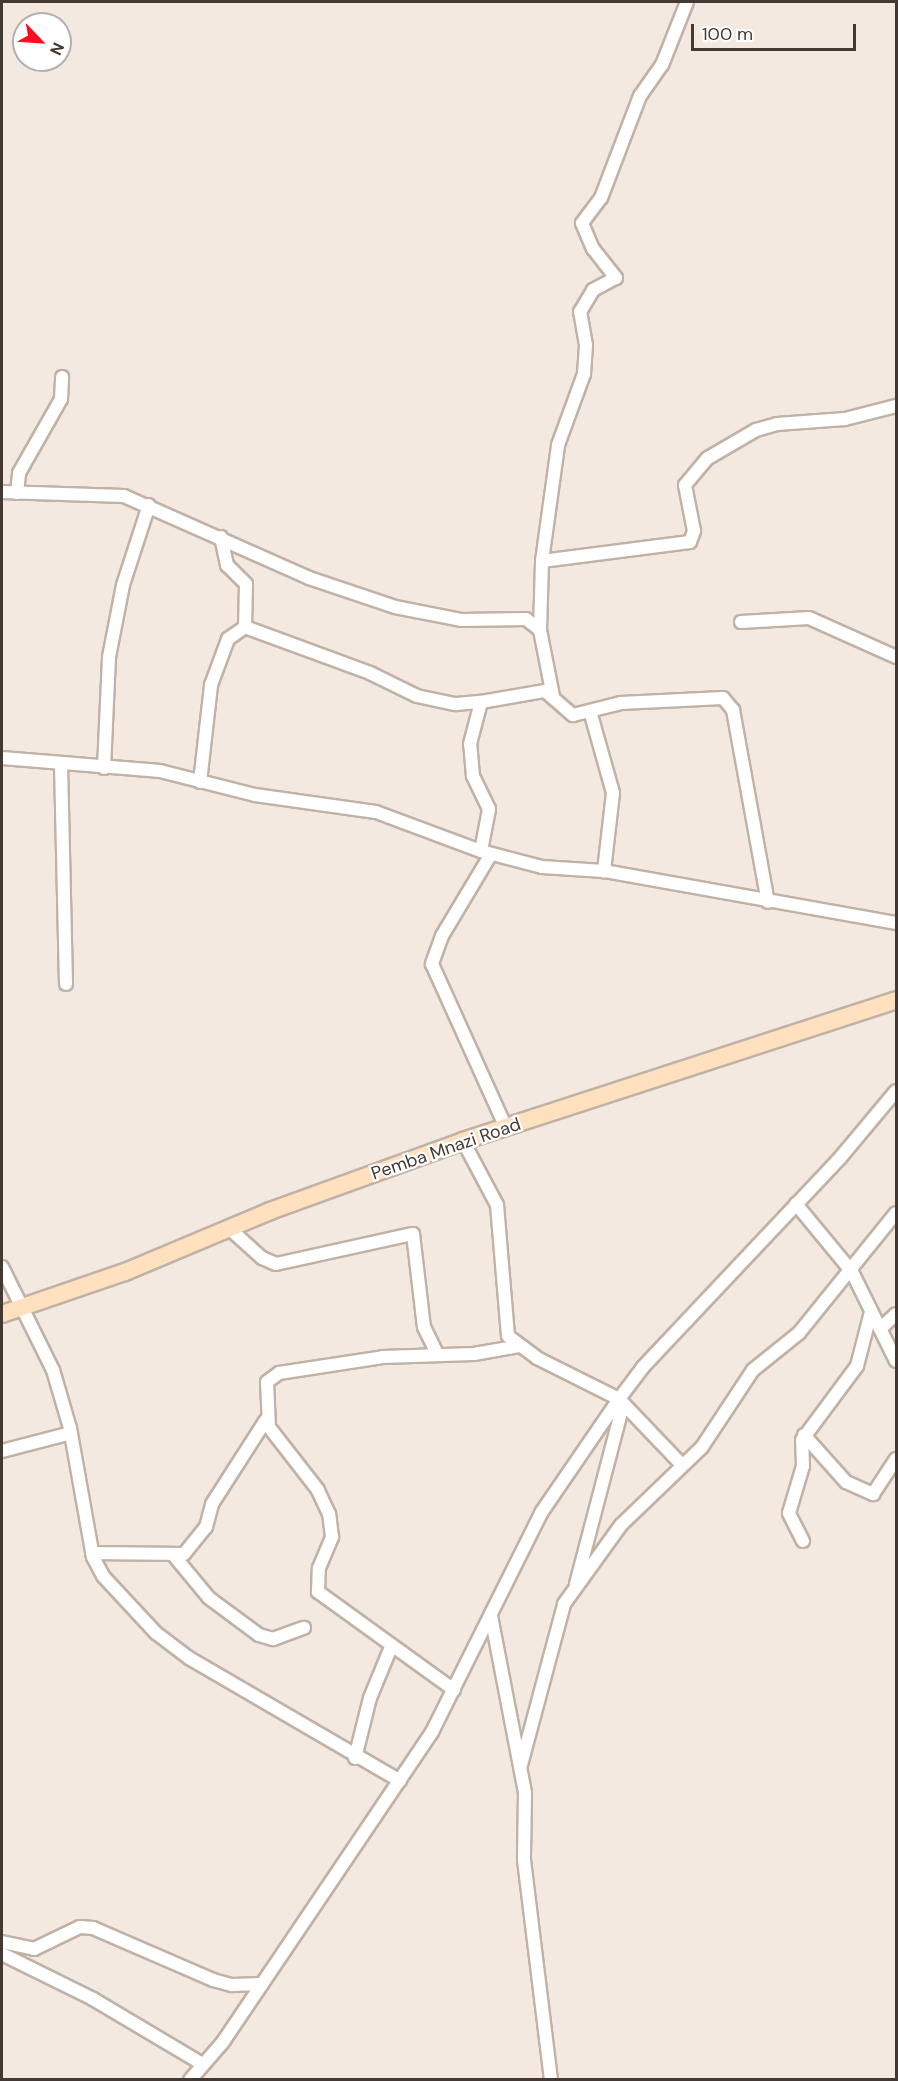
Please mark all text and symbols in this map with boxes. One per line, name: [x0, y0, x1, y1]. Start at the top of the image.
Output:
north arrow: [12, 12, 72, 72]
scale bar: [694, 12, 859, 50]
text: 100 m: [702, 22, 753, 46]
text: N: [45, 39, 69, 59]
street label: Pemba Mnazi Road: [368, 1113, 524, 1185]

